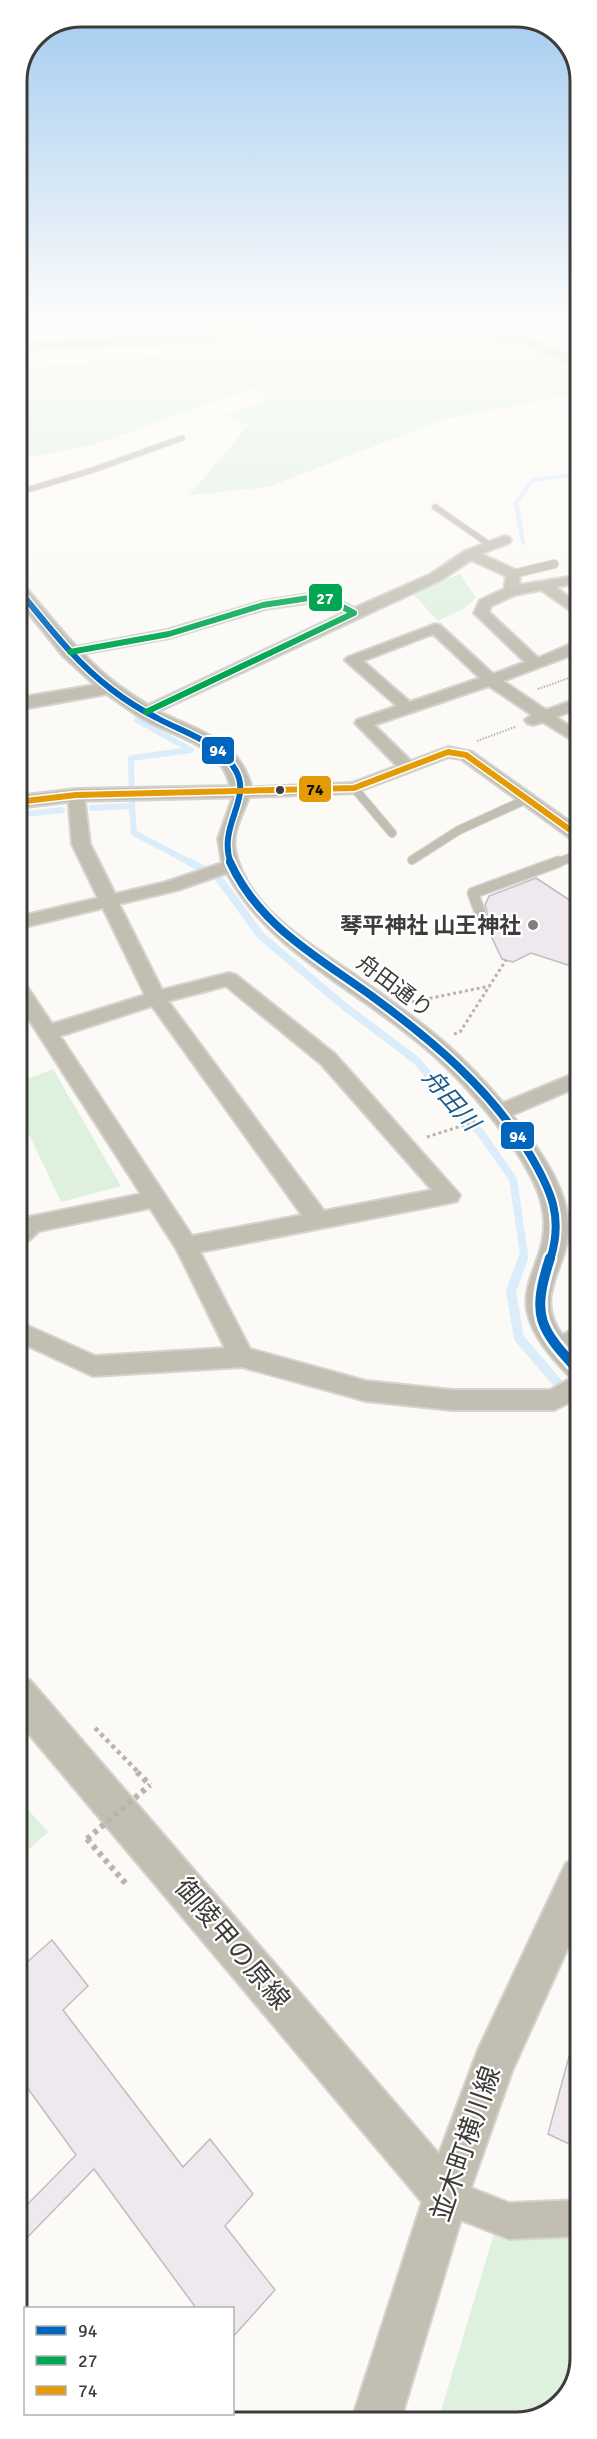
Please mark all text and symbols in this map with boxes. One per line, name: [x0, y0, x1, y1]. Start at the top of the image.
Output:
line badge: 27: [308, 583, 343, 612]
text: 27: [316, 589, 334, 609]
line badge: 94: [201, 736, 235, 765]
text: 94: [209, 741, 227, 761]
line badge: 74: [298, 775, 332, 803]
text: 74: [306, 780, 324, 800]
unlabelled marker: [274, 784, 286, 796]
place label: 琴平神社 山王神社: [340, 912, 521, 939]
marker: 琴平神社 山王神社: [526, 918, 540, 932]
street label: 舟田通り: [352, 949, 438, 1023]
water label: 舟田川: [416, 1063, 488, 1139]
line badge: 94: [500, 1121, 535, 1150]
text: 94: [509, 1127, 527, 1147]
street label: 御陵甲の原線: [167, 1871, 297, 2017]
street label: 並木町横川線: [424, 2062, 508, 2226]
legend: [24, 2307, 234, 2415]
text: 94: [78, 2320, 98, 2342]
text: 27: [78, 2350, 97, 2372]
text: 74: [78, 2380, 98, 2402]

